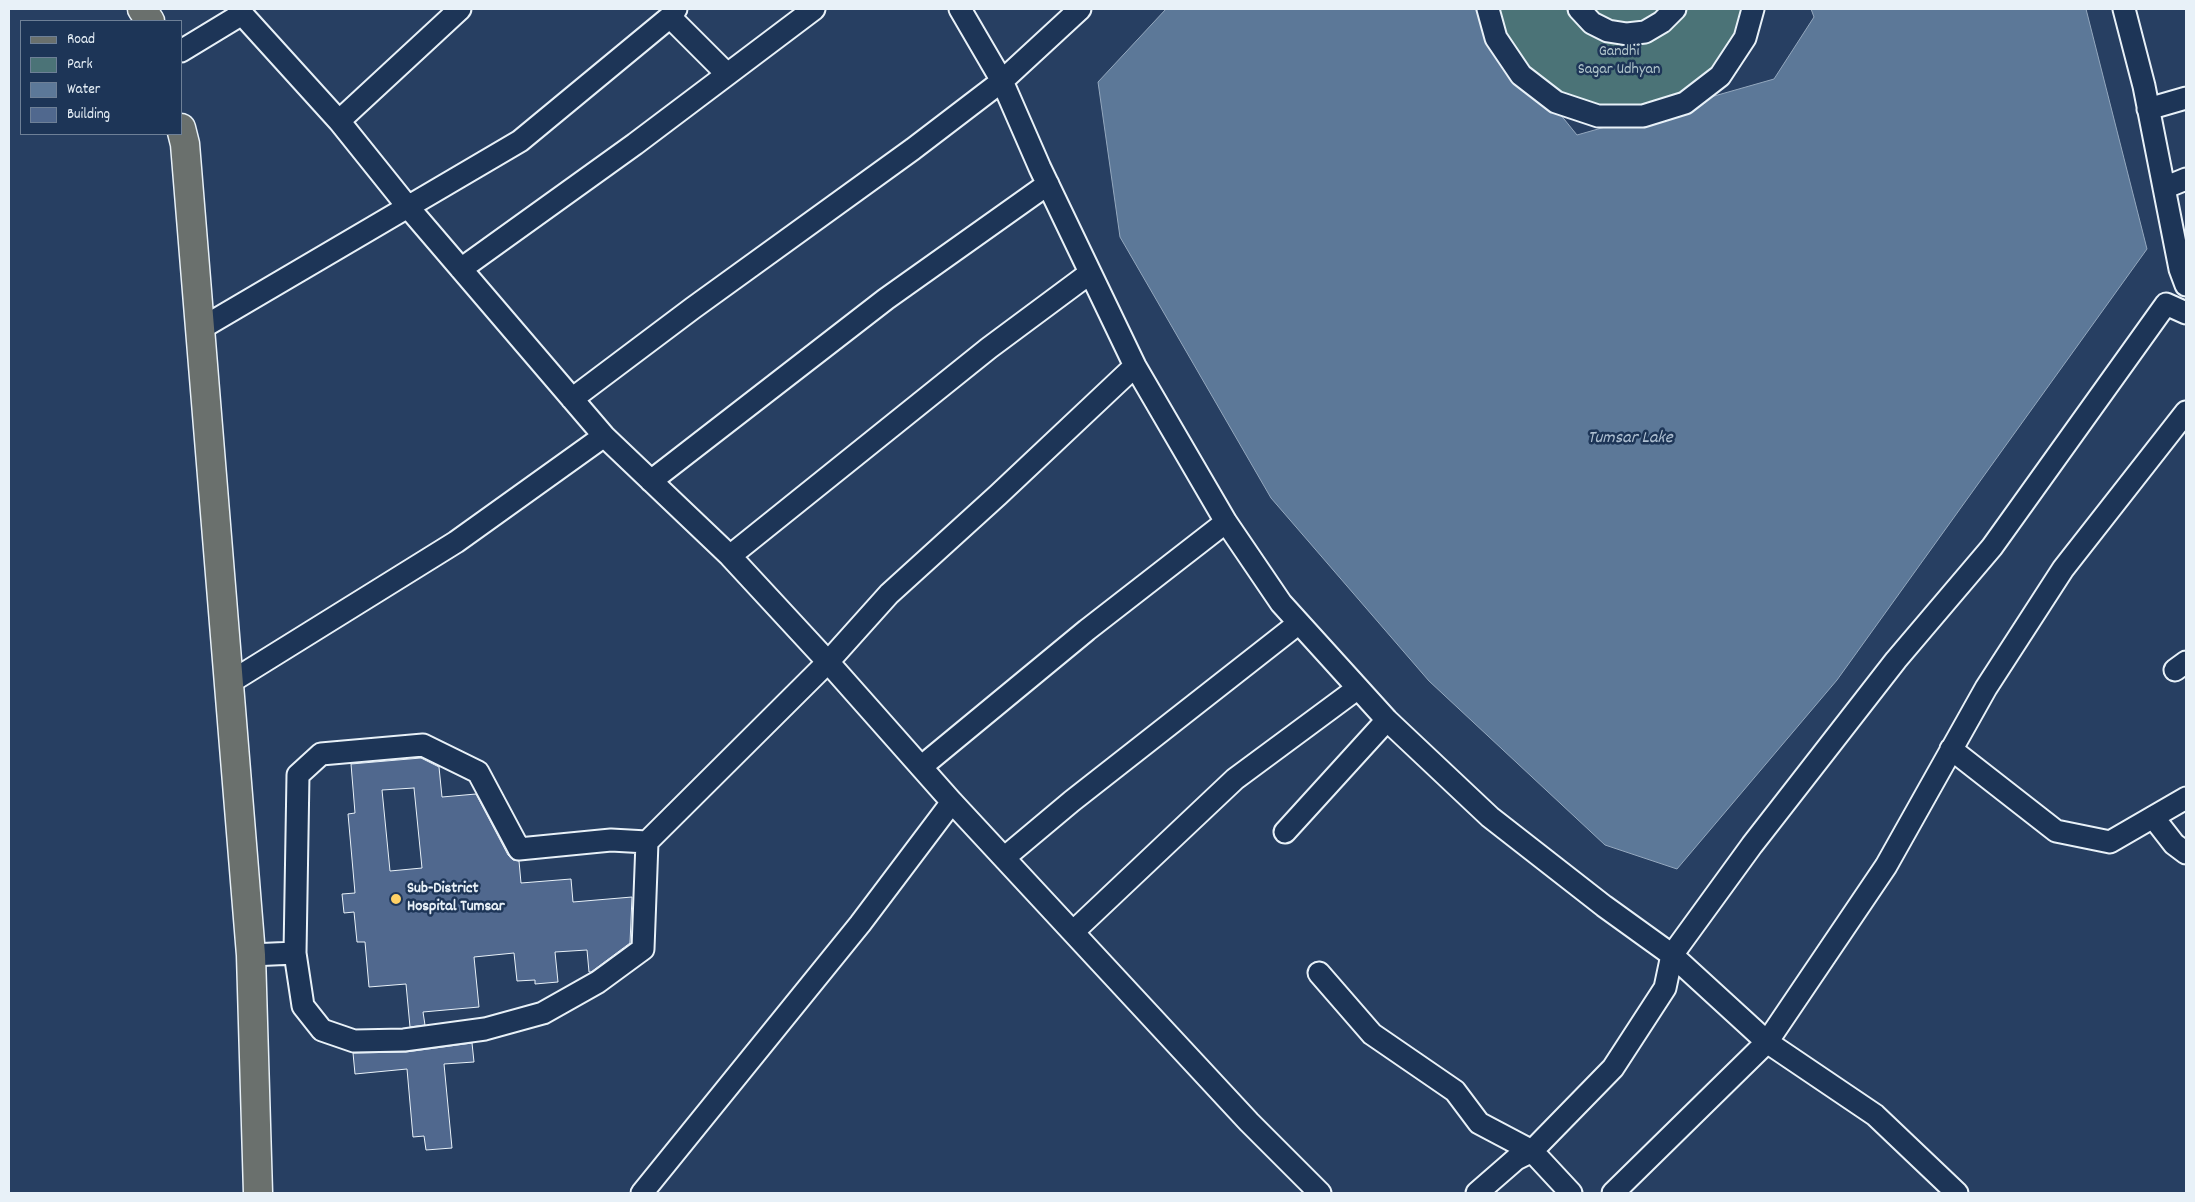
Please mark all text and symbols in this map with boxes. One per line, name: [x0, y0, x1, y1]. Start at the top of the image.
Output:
legend: [20, 20, 182, 135]
text: Road: [67, 29, 95, 51]
park label: Gandhi Sagar Udhyan: [1578, 43, 1660, 81]
text: Park: [67, 54, 93, 76]
text: Water: [67, 79, 100, 101]
text: Building: [67, 104, 110, 126]
water label: Tumsar Lake: [1587, 429, 1673, 451]
place label: Sub-District Hospital Tumsar: [407, 880, 505, 918]
marker: Sub-District Hospital Tumsar: [389, 892, 403, 906]

